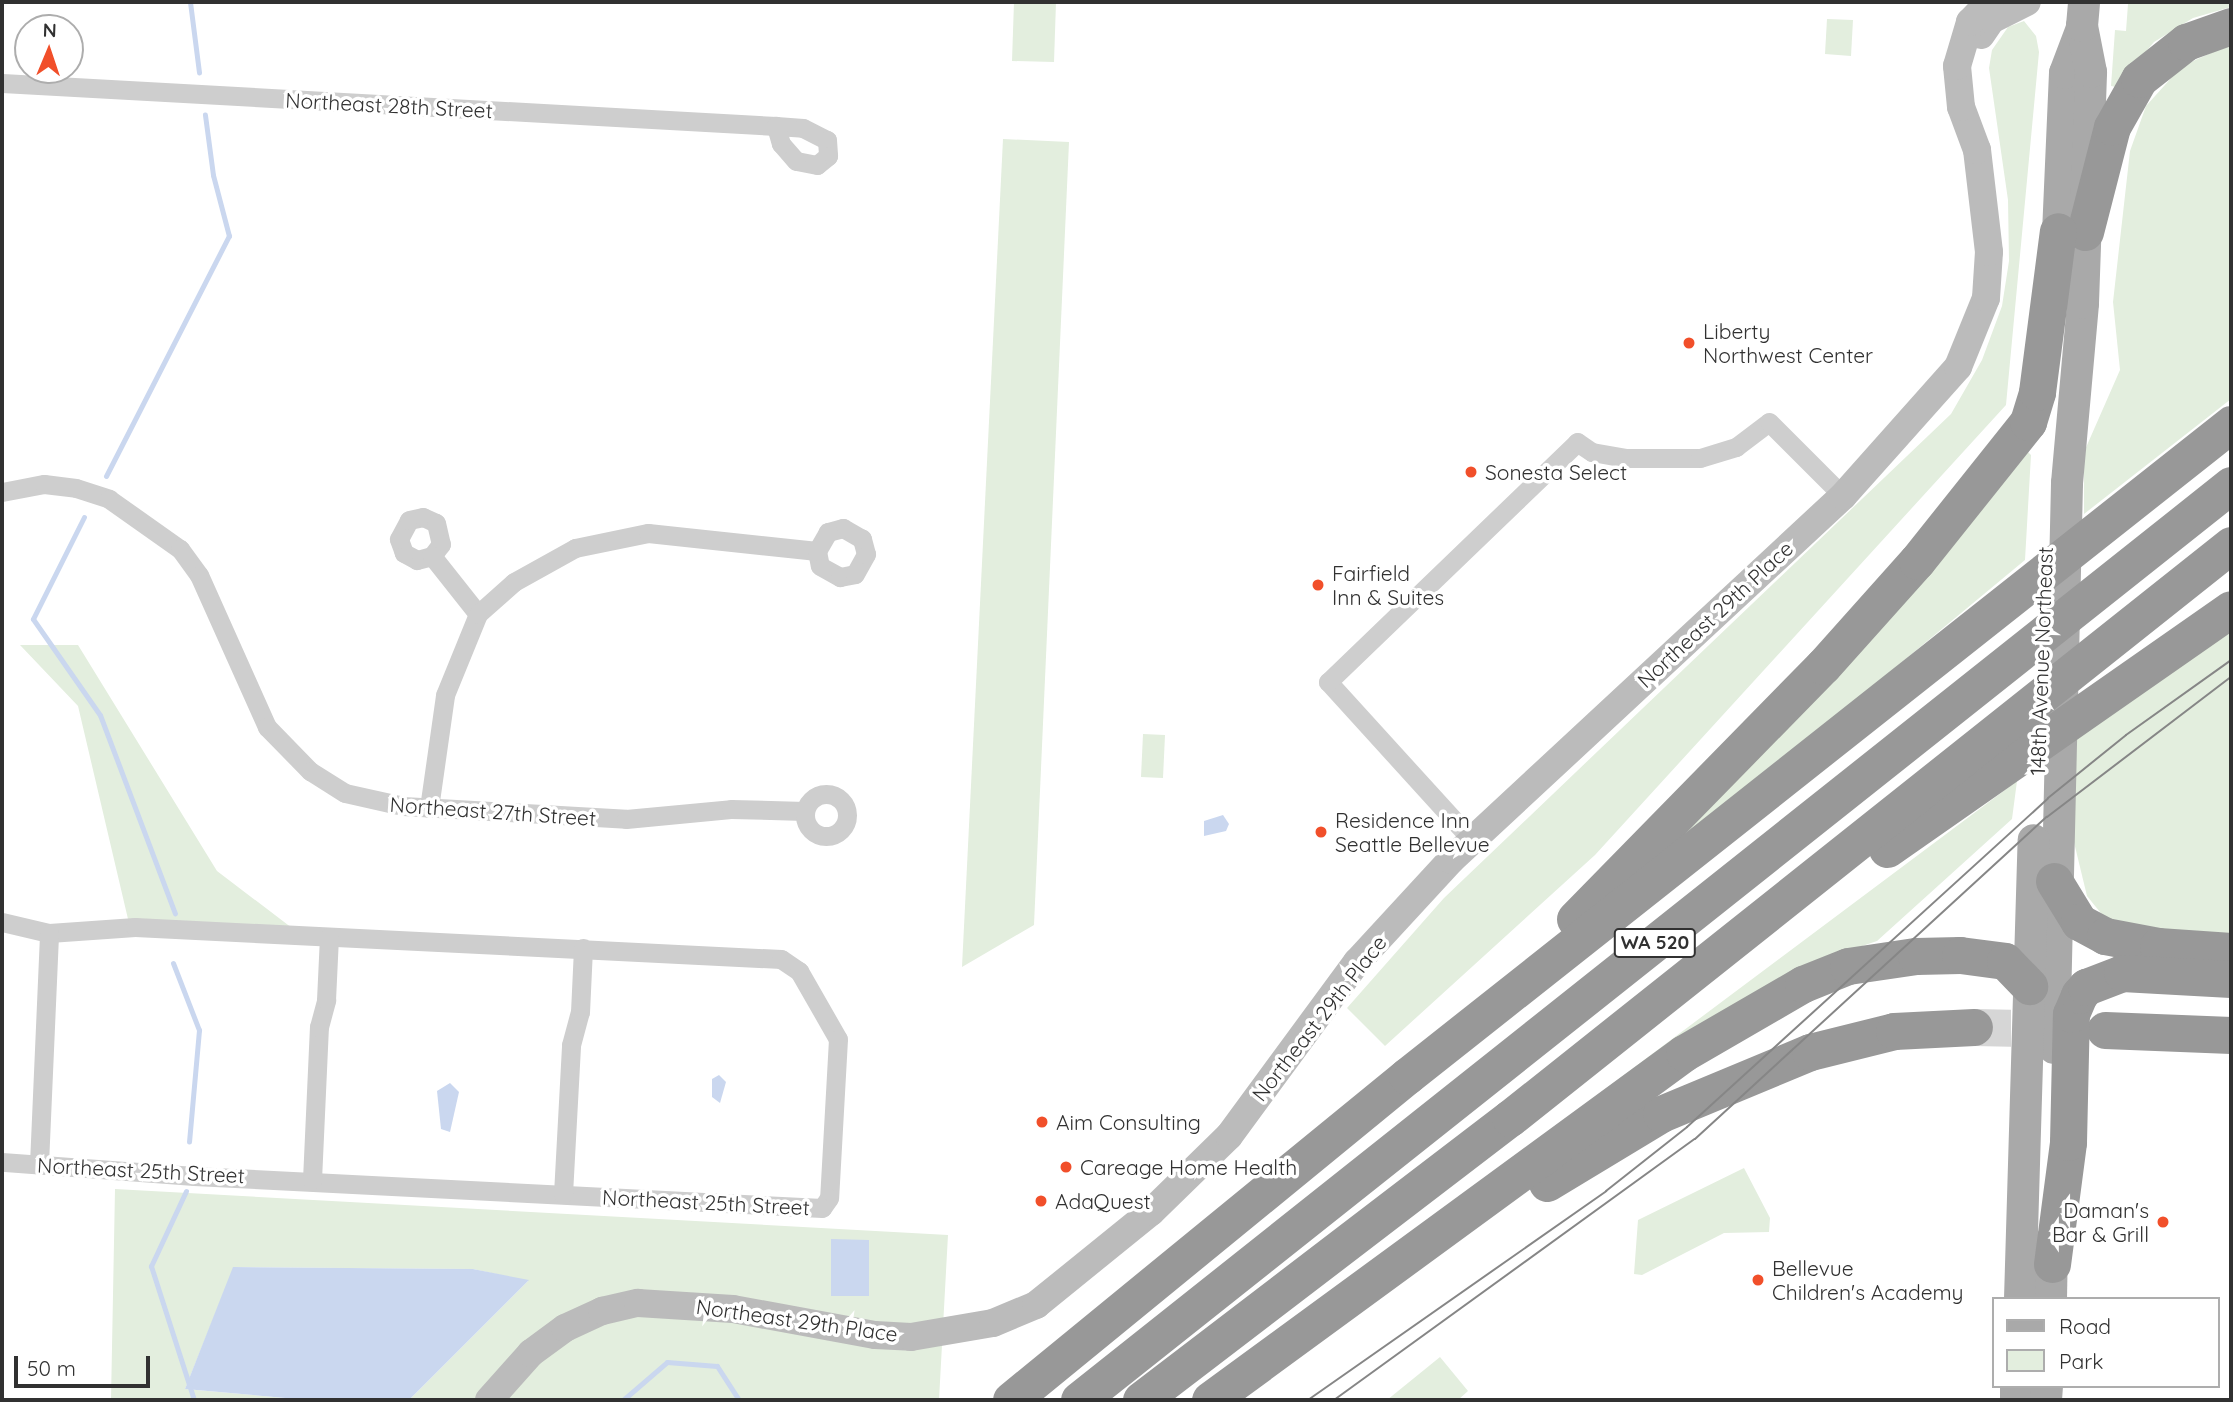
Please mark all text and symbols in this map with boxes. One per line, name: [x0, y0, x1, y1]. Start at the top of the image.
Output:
north arrow: [14, 14, 84, 84]
text: N: [42, 18, 57, 42]
street label: Northeast 28th Street: [285, 87, 493, 123]
place label: Liberty Northwest Center: [1703, 318, 1873, 368]
marker: Liberty Northwest Center: [1681, 335, 1697, 351]
place label: Sonesta Select: [1485, 459, 1627, 485]
marker: Sonesta Select: [1463, 464, 1479, 480]
street label: Northeast 29th Place: [1632, 535, 1798, 693]
street label: 148th Avenue Northeast: [2024, 546, 2058, 776]
place label: Fairfield Inn & Suites: [1332, 560, 1444, 610]
marker: Fairfield Inn & Suites: [1310, 577, 1326, 593]
street label: Northeast 27th Street: [389, 791, 597, 831]
place label: Residence Inn Seattle Bellevue: [1335, 807, 1490, 857]
marker: Residence Inn Seattle Bellevue: [1313, 824, 1329, 840]
road number: WA 520: [1613, 928, 1697, 959]
street label: Northeast 29th Place: [1246, 930, 1392, 1106]
place label: Aim Consulting: [1056, 1109, 1201, 1135]
marker: Aim Consulting: [1034, 1114, 1050, 1130]
street label: Northeast 25th Street: [37, 1152, 245, 1188]
place label: Careage Home Health: [1080, 1154, 1297, 1180]
marker: Careage Home Health: [1058, 1159, 1074, 1175]
street label: Northeast 25th Street: [602, 1184, 810, 1220]
place label: AdaQuest: [1055, 1188, 1151, 1214]
marker: AdaQuest: [1033, 1193, 1049, 1209]
place label: Daman's Bar & Grill: [2052, 1197, 2149, 1247]
marker: Daman's Bar & Grill: [2155, 1214, 2171, 1230]
place label: Bellevue Children's Academy: [1772, 1255, 1963, 1305]
marker: Bellevue Children's Academy: [1750, 1272, 1766, 1288]
street label: Northeast 29th Place: [695, 1293, 899, 1347]
legend: [1992, 1297, 2219, 1388]
text: Road: [2059, 1313, 2111, 1339]
scale bar: [18, 1342, 154, 1386]
text: Park: [2059, 1348, 2103, 1374]
text: 50 m: [27, 1355, 76, 1381]

